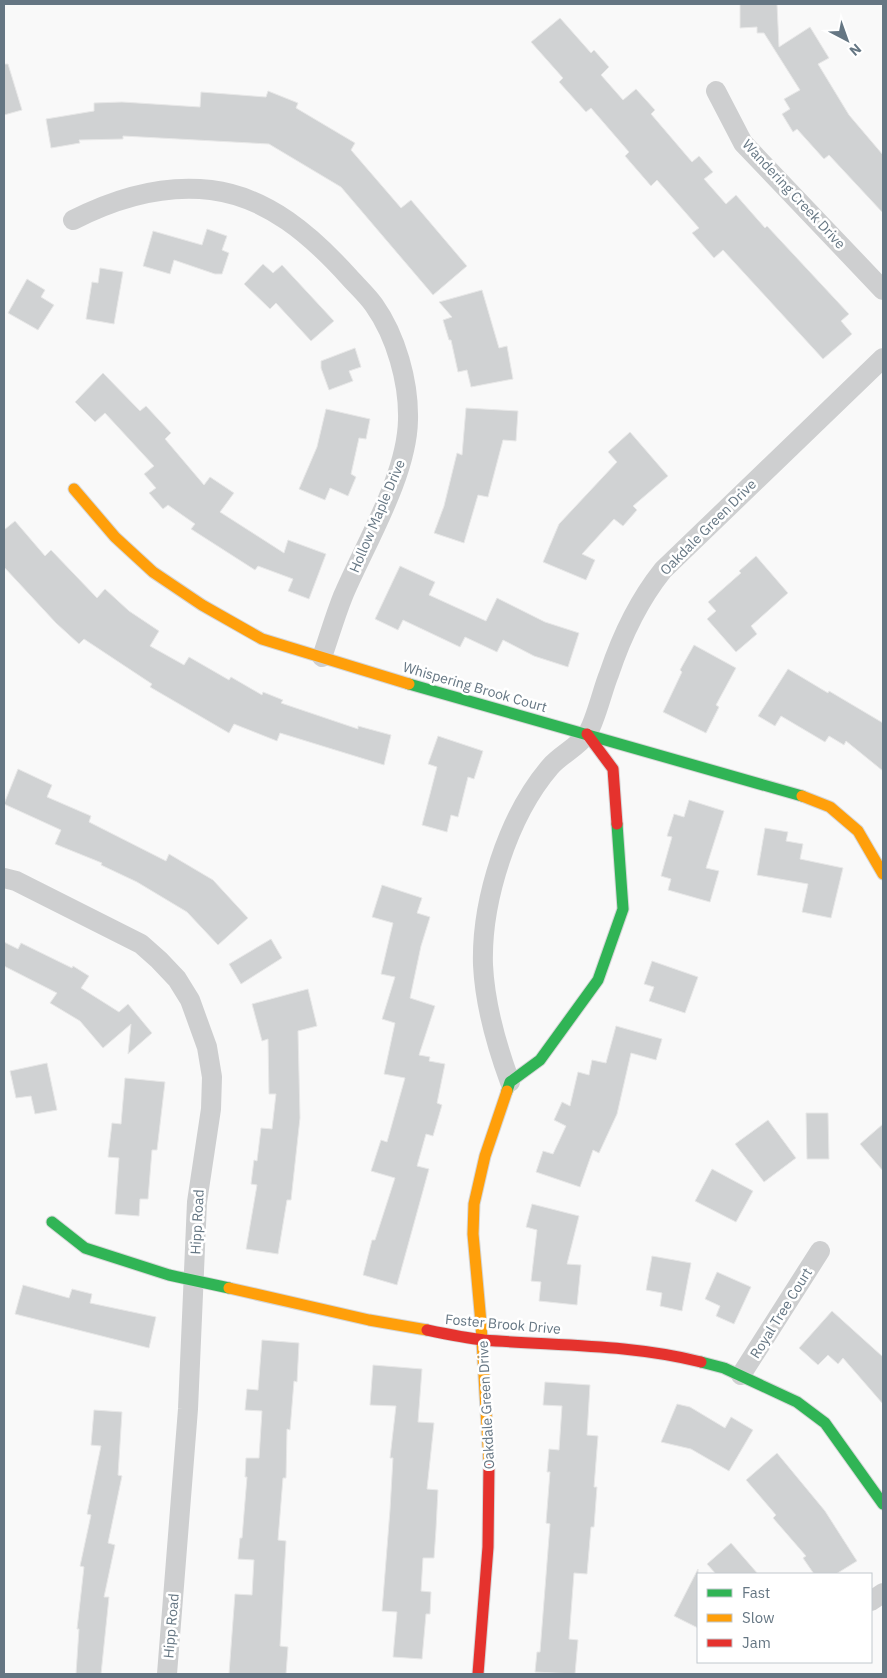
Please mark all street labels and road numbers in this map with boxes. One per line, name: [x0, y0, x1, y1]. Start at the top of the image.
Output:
street label: Wandering Creek Drive: [739, 136, 850, 253]
street label: Hollow Maple Drive: [345, 456, 409, 575]
street label: Oakdale Green Drive: [656, 475, 760, 579]
street label: Whispering Brook Court: [401, 658, 549, 716]
street label: Hipp Road: [186, 1189, 208, 1255]
street label: Royal Tree Court: [746, 1264, 816, 1362]
street label: Foster Brook Drive: [444, 1310, 562, 1338]
street label: Oakdale Green Drive: [474, 1340, 498, 1470]
street label: Hipp Road: [159, 1593, 183, 1659]

